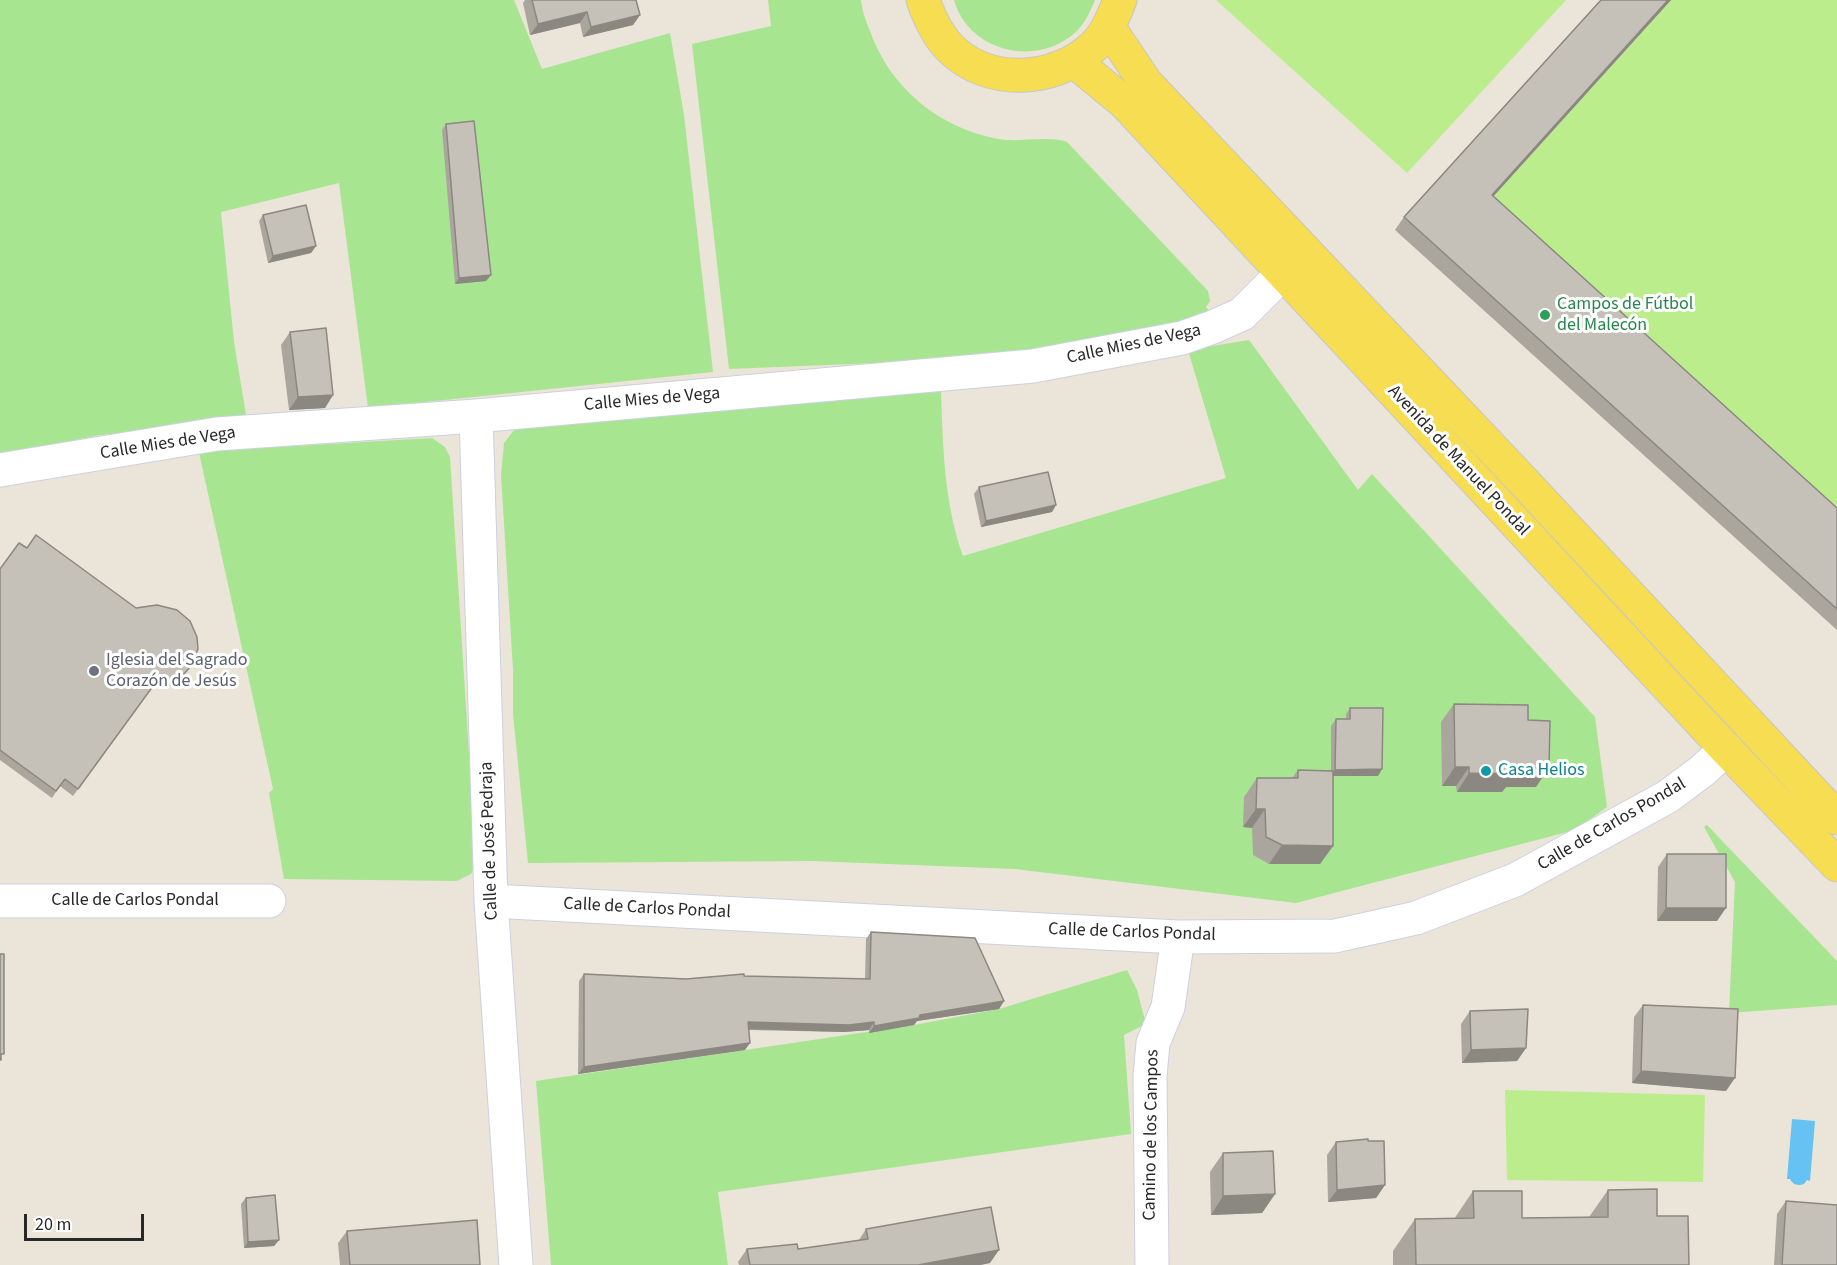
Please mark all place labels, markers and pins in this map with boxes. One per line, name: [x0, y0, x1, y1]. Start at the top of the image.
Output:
place label: Campos de Fútbol del Malecón: [1557, 294, 1693, 336]
marker: Campos de Fútbol del Malecón: [1538, 308, 1552, 322]
place label: Iglesia del Sagrado Corazón de Jesús: [106, 650, 247, 692]
marker: Iglesia del Sagrado Corazón de Jesús: [87, 664, 101, 678]
place label: Casa Helios: [1498, 760, 1585, 782]
marker: Casa Helios: [1479, 764, 1493, 778]

